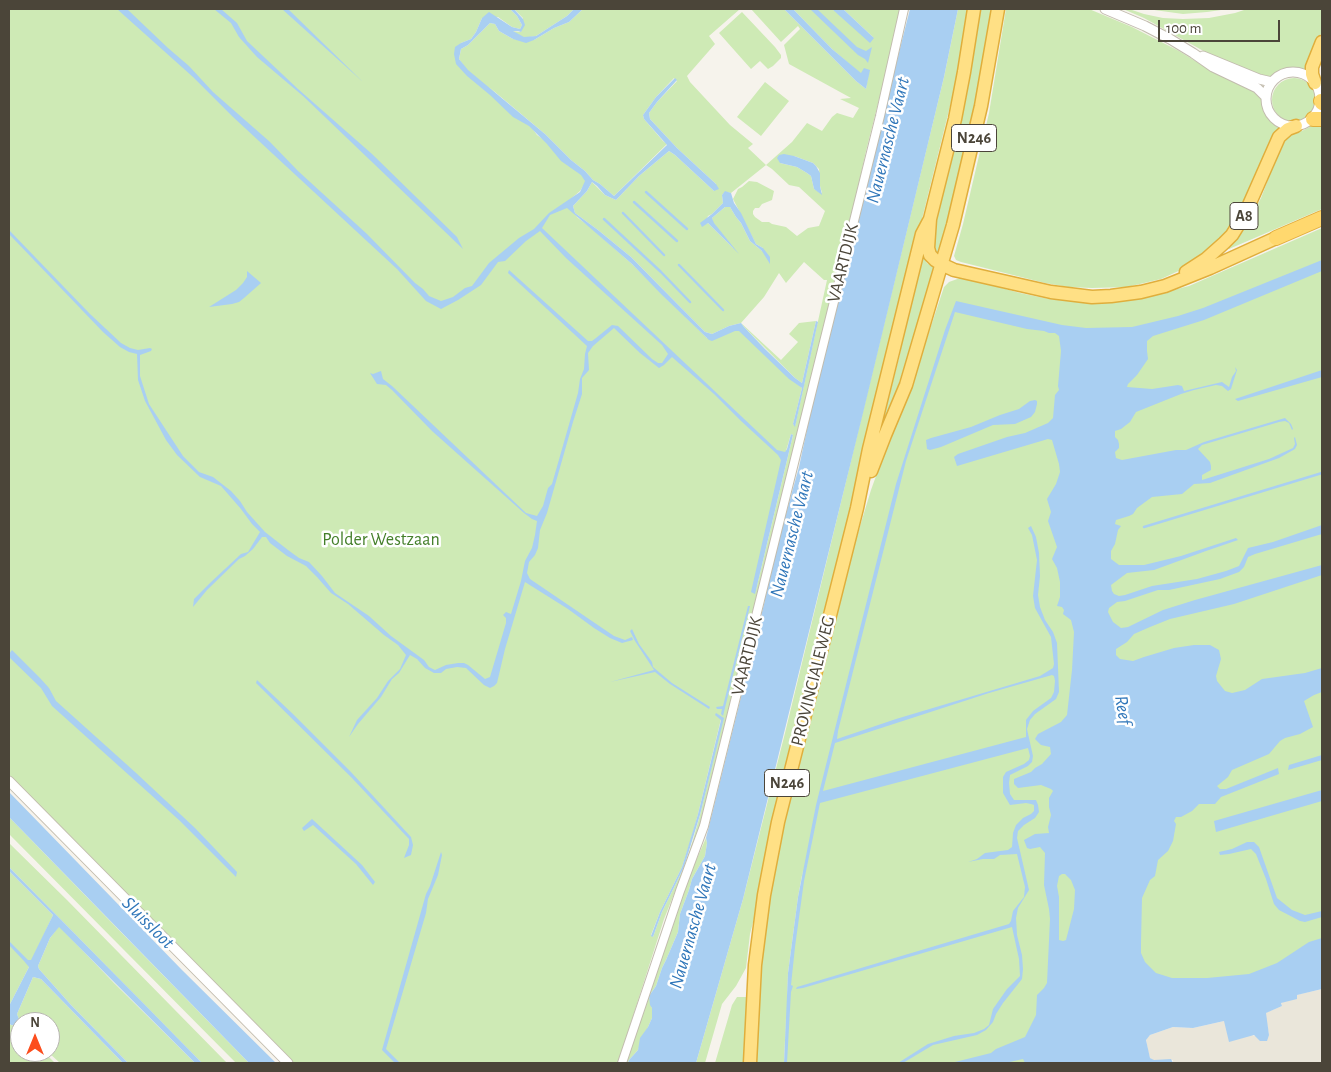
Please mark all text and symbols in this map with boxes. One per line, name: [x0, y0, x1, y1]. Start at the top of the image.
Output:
scale bar: [1161, 10, 1284, 42]
text: 100 m: [1166, 21, 1201, 36]
water label: Nauernasche Vaart: [861, 74, 915, 206]
road number: N246: [952, 125, 996, 152]
road number: A8: [1230, 202, 1258, 230]
street label: VAARTDIJK: [823, 221, 863, 305]
water label: Nauernasche Vaart: [765, 468, 819, 600]
park label: Polder Westzaan: [322, 529, 440, 551]
street label: VAARTDIJK: [727, 614, 767, 698]
street label: PROVINCIALEWEG: [786, 614, 840, 748]
water label: Reef: [1109, 694, 1137, 726]
road number: N246: [764, 770, 810, 796]
water label: Nauernasche Vaart: [664, 861, 722, 991]
water label: Sluissloot: [117, 892, 179, 954]
north arrow: [10, 1012, 60, 1062]
text: N: [30, 1016, 40, 1030]

